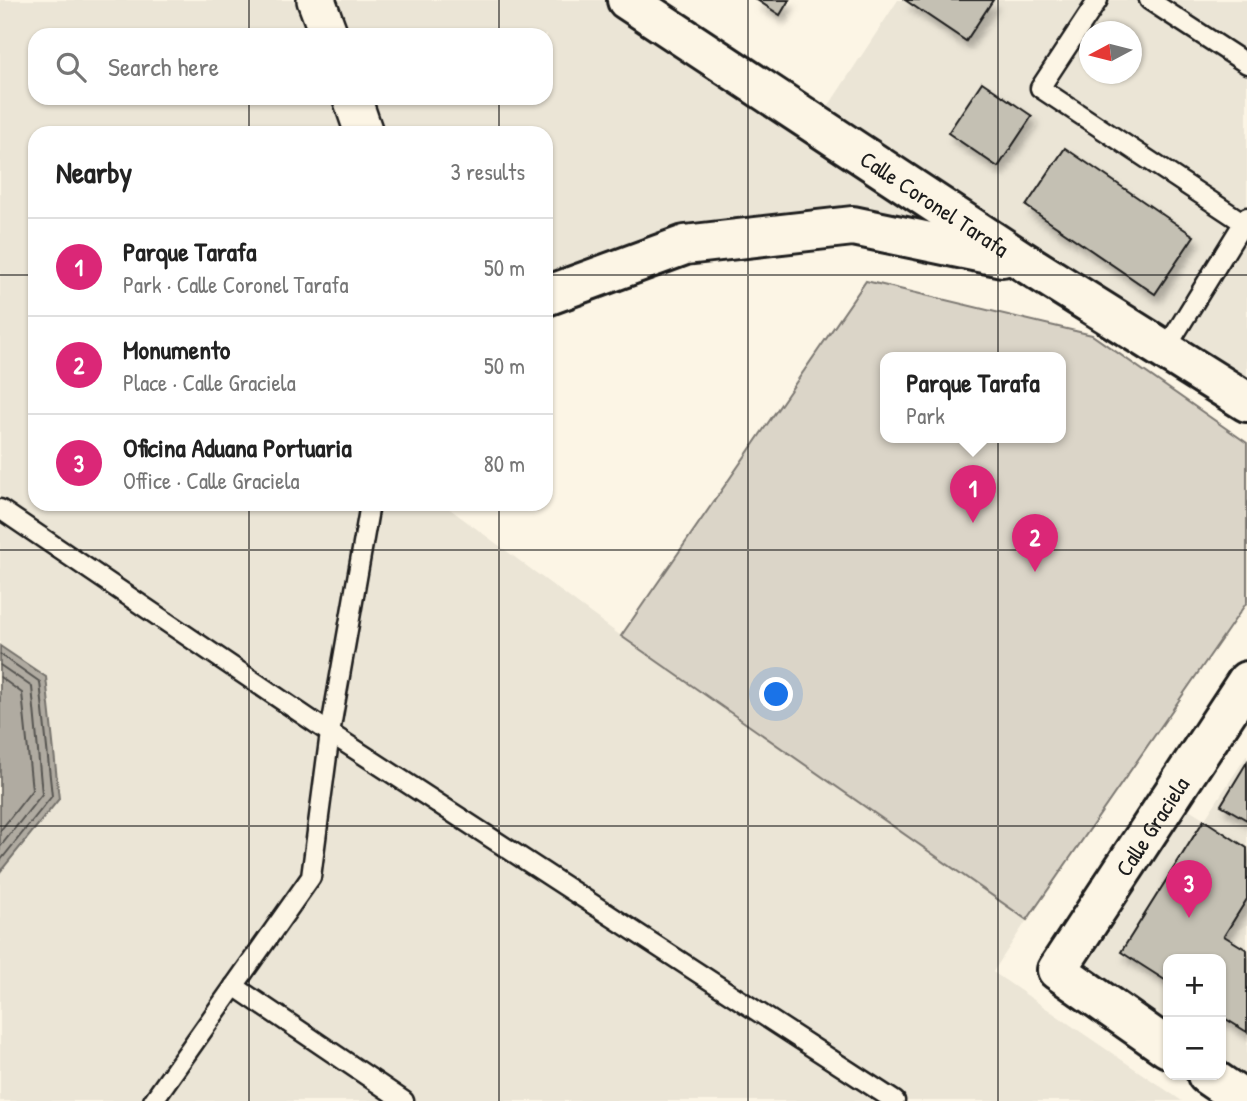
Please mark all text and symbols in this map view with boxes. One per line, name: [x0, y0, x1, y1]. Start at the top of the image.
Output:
north arrow: [1079, 21, 1142, 84]
search box: [28, 28, 553, 105]
icon: search: [52, 48, 90, 86]
text: Search here: [108, 49, 219, 84]
street label: Calle Coronel Tarafa: [855, 143, 1015, 264]
text: Nearby: [56, 152, 132, 192]
text: 3 results: [450, 156, 525, 187]
text: Parque Tarafa: [123, 234, 257, 269]
text: 1: [75, 252, 83, 283]
text: 50 m: [484, 252, 525, 283]
text: Park · Calle Coronel Tarafa: [123, 269, 349, 300]
text: Monumento: [123, 332, 230, 367]
text: 2: [74, 350, 84, 381]
text: 50 m: [484, 350, 525, 381]
popup: [880, 352, 1066, 443]
text: Parque Tarafa: [906, 365, 1040, 400]
text: Place · Calle Graciela: [123, 367, 296, 398]
text: Park: [906, 400, 945, 431]
text: Oficina Aduana Portuaria: [123, 430, 352, 465]
text: 3: [74, 448, 84, 479]
text: 80 m: [484, 448, 525, 479]
text: Office · Calle Graciela: [123, 465, 300, 496]
pin: 1: [950, 465, 996, 523]
pin: 2: [1012, 514, 1058, 572]
your location: [759, 677, 793, 711]
street label: Calle Graciela: [1108, 770, 1196, 882]
pin: 3: [1166, 860, 1212, 918]
map controls: [1163, 954, 1226, 1080]
button: +: [1163, 954, 1226, 1017]
button: −: [1163, 1017, 1226, 1080]

